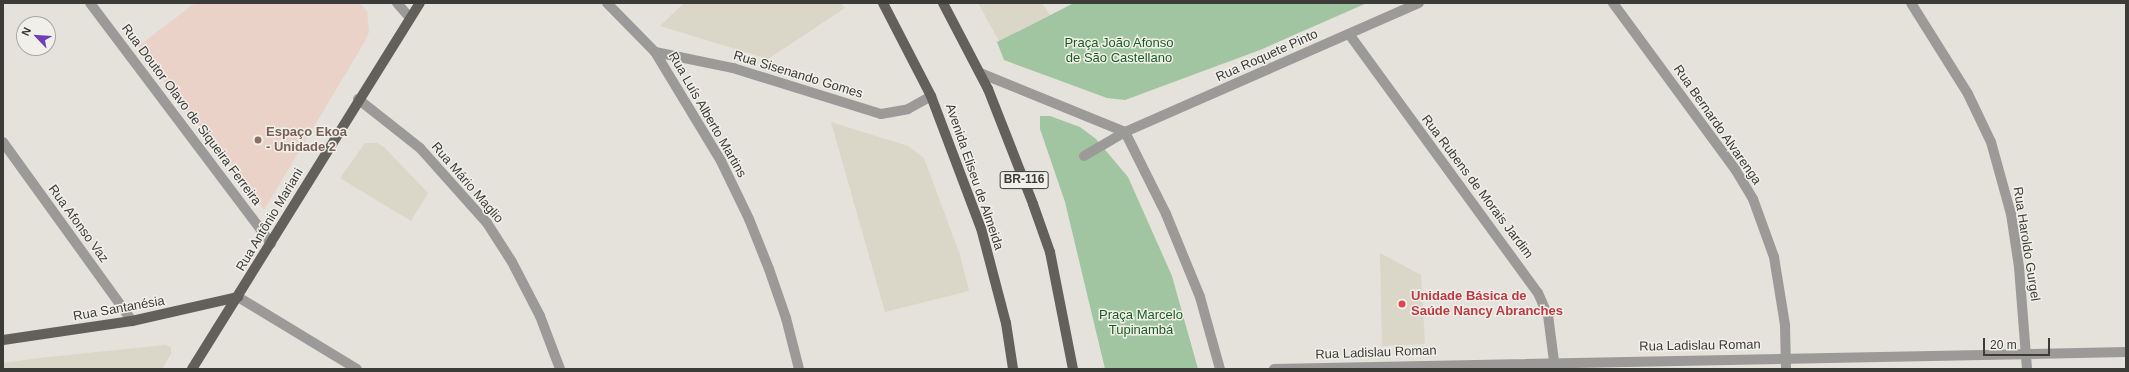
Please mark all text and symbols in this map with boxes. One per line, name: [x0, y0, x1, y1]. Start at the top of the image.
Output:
north arrow: [16, 16, 56, 56]
street label: Rua Doutor Olavo de Siqueira Ferreira: [118, 21, 264, 209]
text: N: [19, 25, 33, 37]
street label: Rua Roquete Pinto: [1214, 27, 1320, 85]
park label: Praça João Afonso de São Castellano: [1064, 36, 1174, 67]
street label: Rua Sisenando Gomes: [731, 48, 865, 102]
street label: Rua Luís Alberto Martins: [664, 49, 750, 181]
street label: Rua Bernardo Alvarenga: [1670, 62, 1764, 188]
street label: Avenida Eliseu de Almeida: [941, 101, 1007, 253]
street label: Rua Rubens de Morais Jardim: [1418, 112, 1536, 262]
place label: Espaço Ekoa - Unidade 2: [266, 125, 347, 156]
marker: Espaço Ekoa - Unidade 2: [253, 135, 263, 145]
street label: Rua Mário Maglio: [428, 139, 506, 227]
street label: Rua Antônio Mariani: [233, 166, 307, 274]
road number: BR-116: [999, 170, 1049, 190]
street label: Rua Afonso Vaz: [44, 182, 112, 266]
street label: Rua Haroldo Gurgel: [2009, 186, 2043, 302]
place label: Unidade Básica de Saúde Nancy Abranches: [1411, 289, 1563, 320]
street label: Rua Santanésia: [72, 293, 166, 325]
marker: Unidade Básica de Saúde Nancy Abranches: [1396, 298, 1408, 310]
park label: Praça Marcelo Tupinambá: [1099, 308, 1183, 339]
scale bar: [1985, 330, 2052, 356]
street label: Rua Ladislau Roman: [1639, 337, 1761, 355]
text: 20 m: [1990, 338, 2017, 352]
street label: Rua Ladislau Roman: [1315, 343, 1437, 363]

